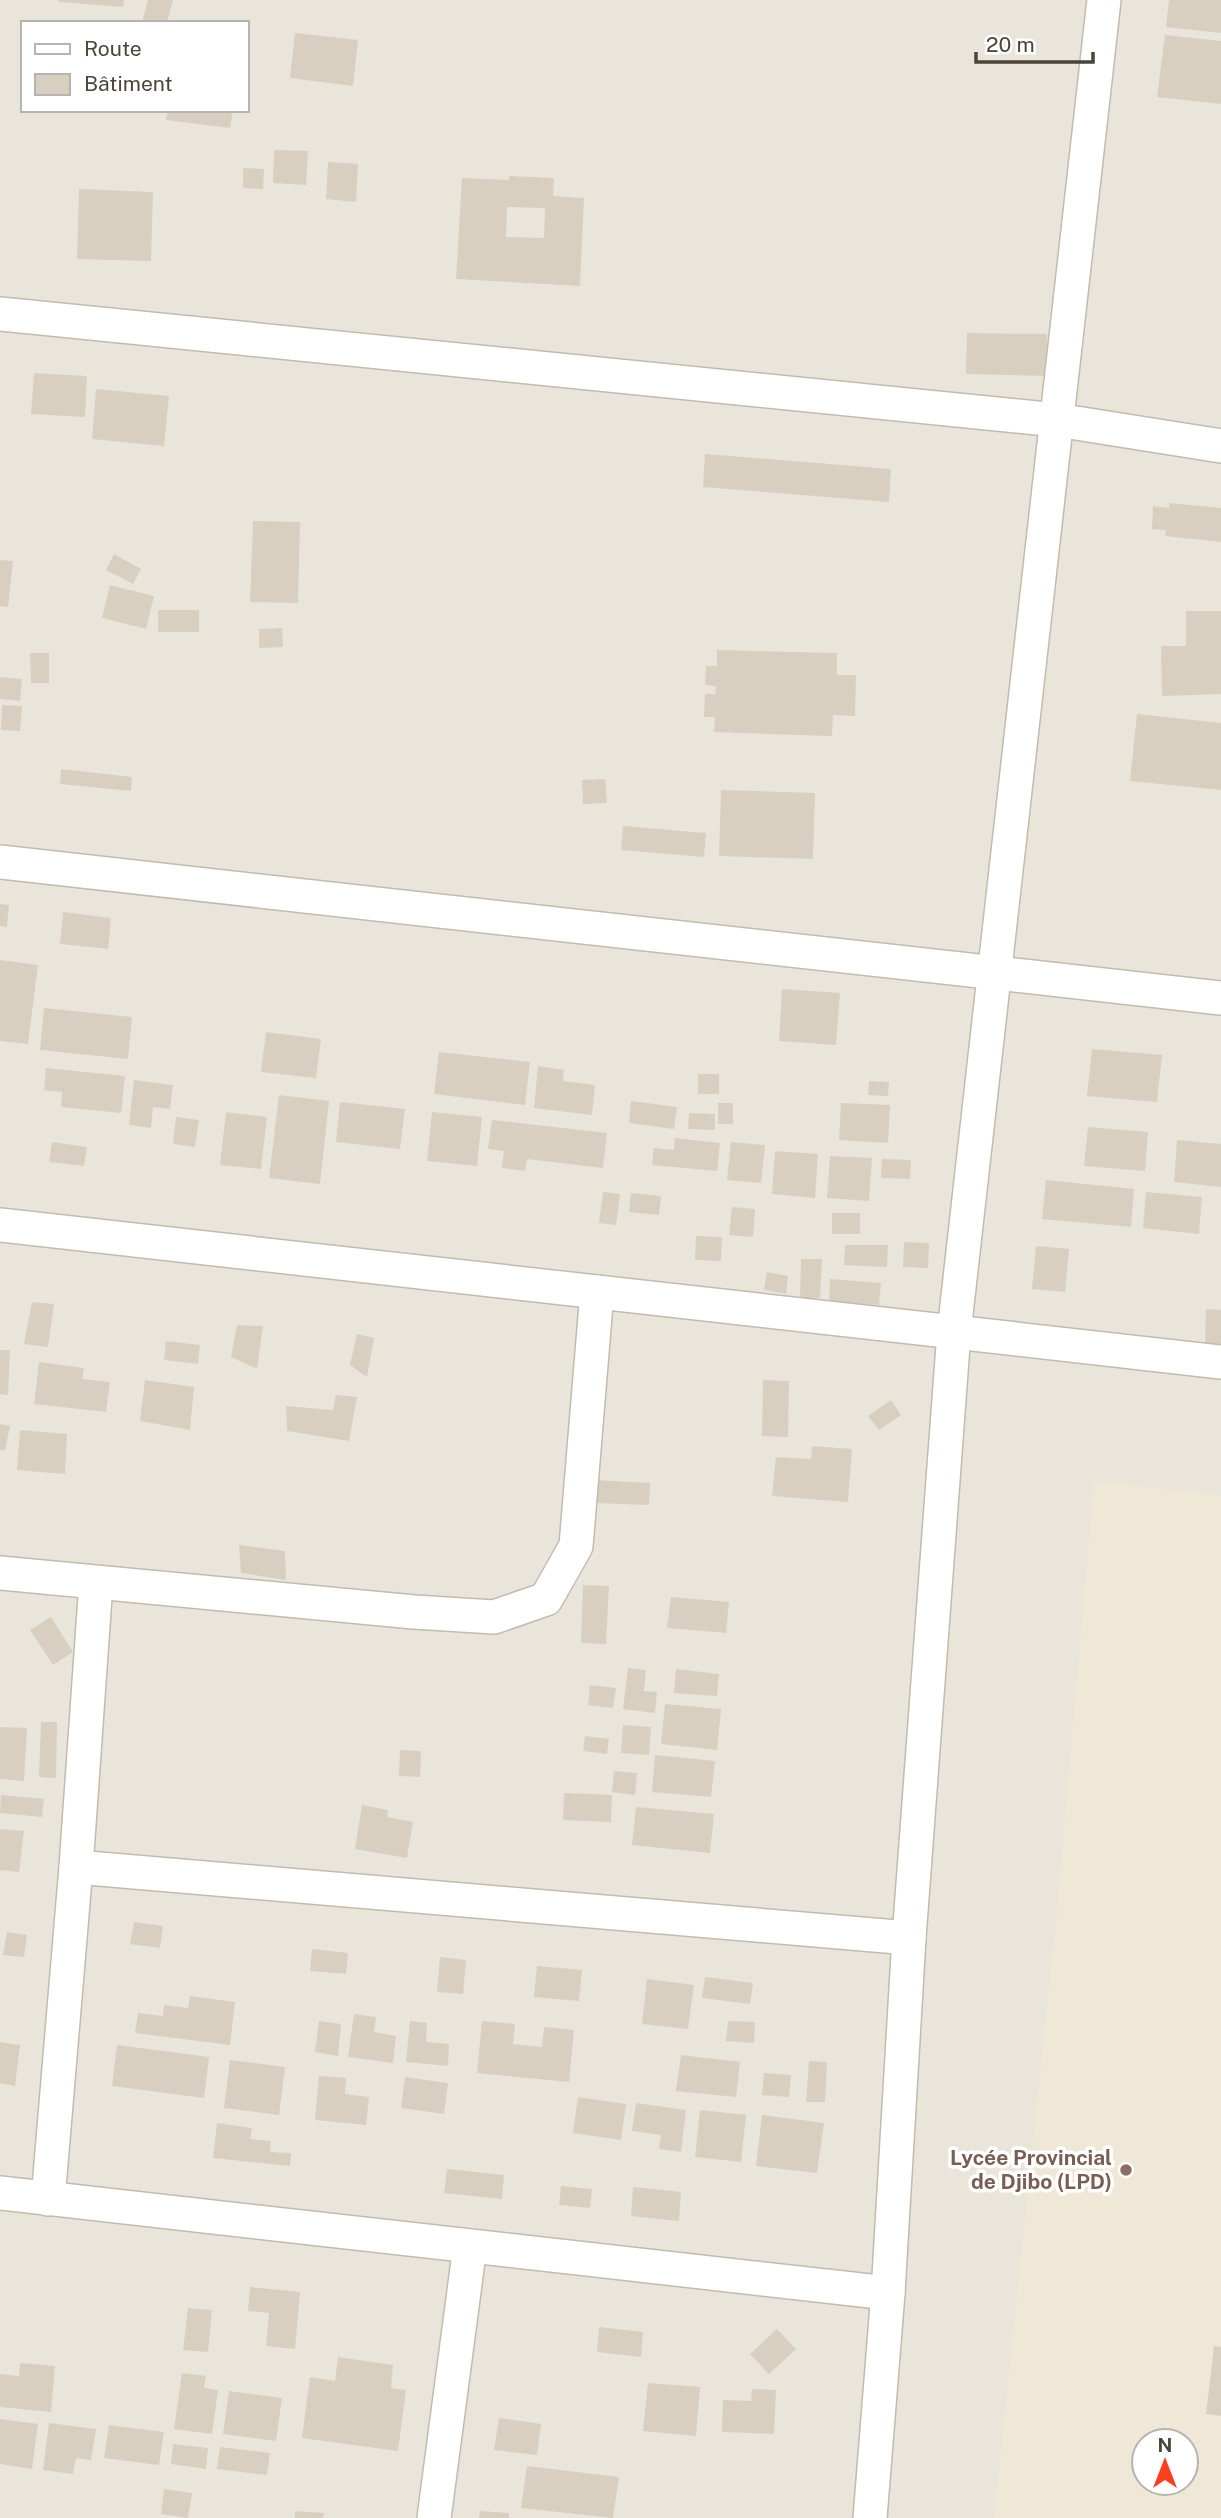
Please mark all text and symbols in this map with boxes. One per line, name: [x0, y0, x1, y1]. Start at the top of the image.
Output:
legend: [21, 21, 248, 112]
scale bar: [976, 21, 1093, 65]
text: 20 m: [986, 32, 1035, 57]
text: Route: [84, 36, 142, 61]
text: Bâtiment: [84, 71, 173, 96]
place label: Lycée Provincial de Djibo (LPD): [950, 2145, 1112, 2194]
marker: Lycée Provincial de Djibo (LPD): [1118, 2162, 1134, 2178]
north arrow: [1130, 2427, 1200, 2497]
text: N: [1158, 2434, 1172, 2456]

